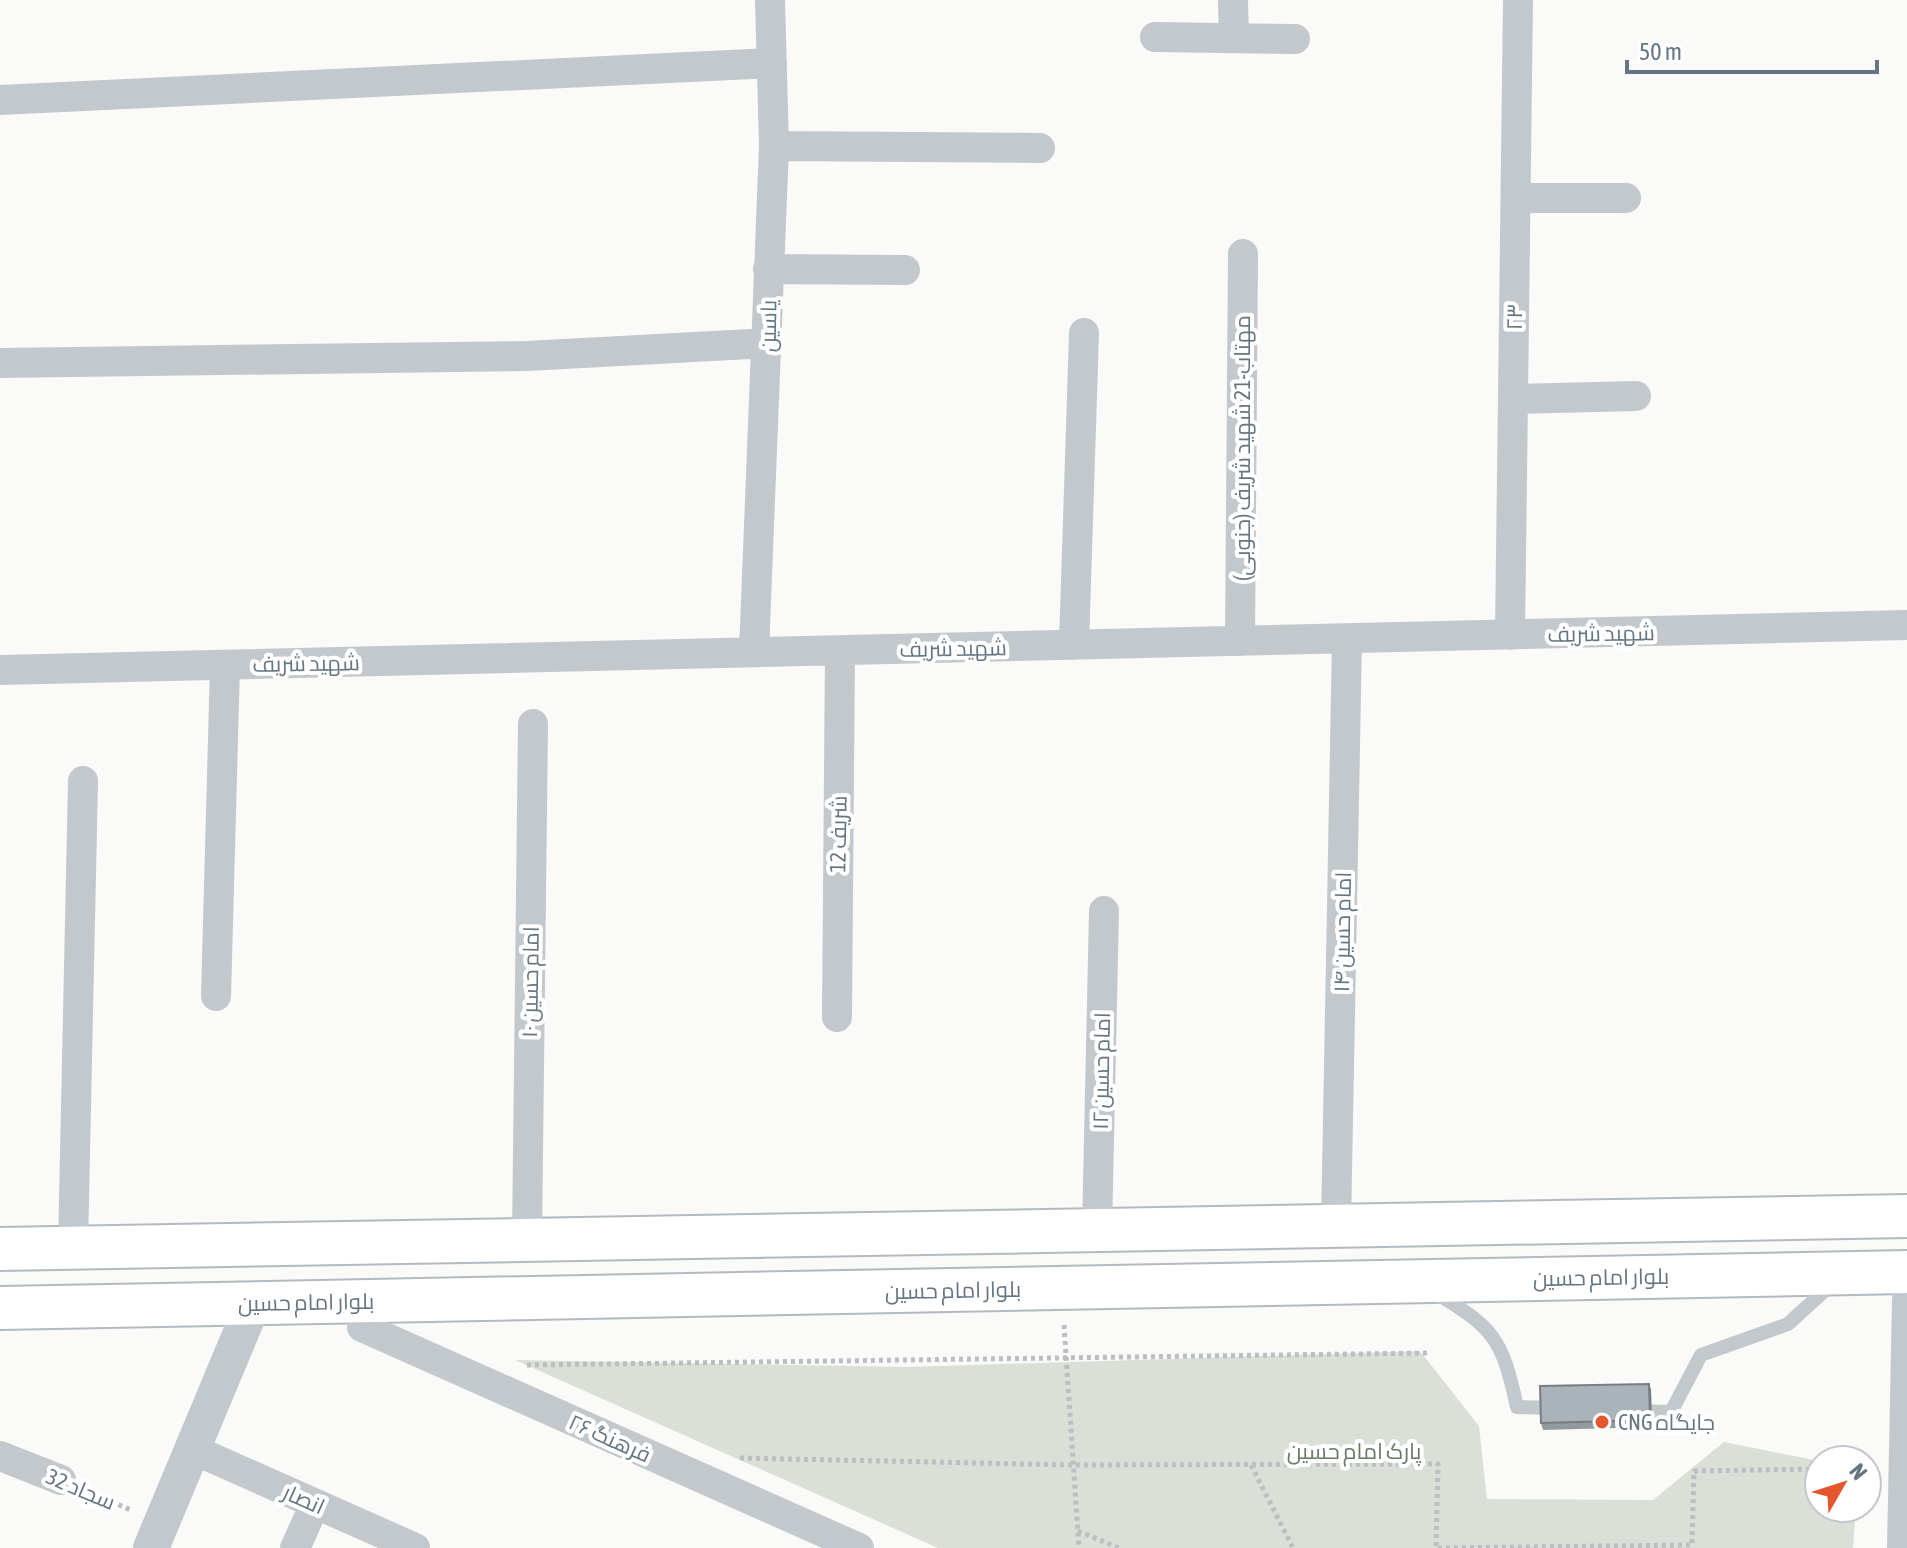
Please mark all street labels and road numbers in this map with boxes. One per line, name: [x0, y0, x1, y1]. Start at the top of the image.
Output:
street label: یاسین: [755, 299, 782, 352]
street label: ۲۳: [1501, 304, 1527, 330]
street label: مهتاب-21 شهید شریف (جنوبی): [1229, 315, 1256, 581]
street label: شهید شریف: [1547, 619, 1655, 648]
street label: شهید شریف: [899, 634, 1007, 663]
street label: شهید شریف: [252, 649, 360, 678]
street label: شریف 12: [824, 795, 852, 873]
street label: امام حسین ۱۴: [1328, 871, 1359, 993]
street label: امام حسین ۱۰: [516, 926, 547, 1038]
street label: امام حسین ۱۲: [1087, 1012, 1118, 1130]
street label: بلوار امام حسین: [1533, 1263, 1669, 1294]
street label: بلوار امام حسین: [885, 1276, 1021, 1307]
street label: بلوار امام حسین: [238, 1288, 374, 1319]
street label: فرهنگ ۲۶: [565, 1408, 655, 1468]
street label: سجاد 32: [43, 1463, 119, 1515]
street label: انصار: [277, 1478, 329, 1520]

